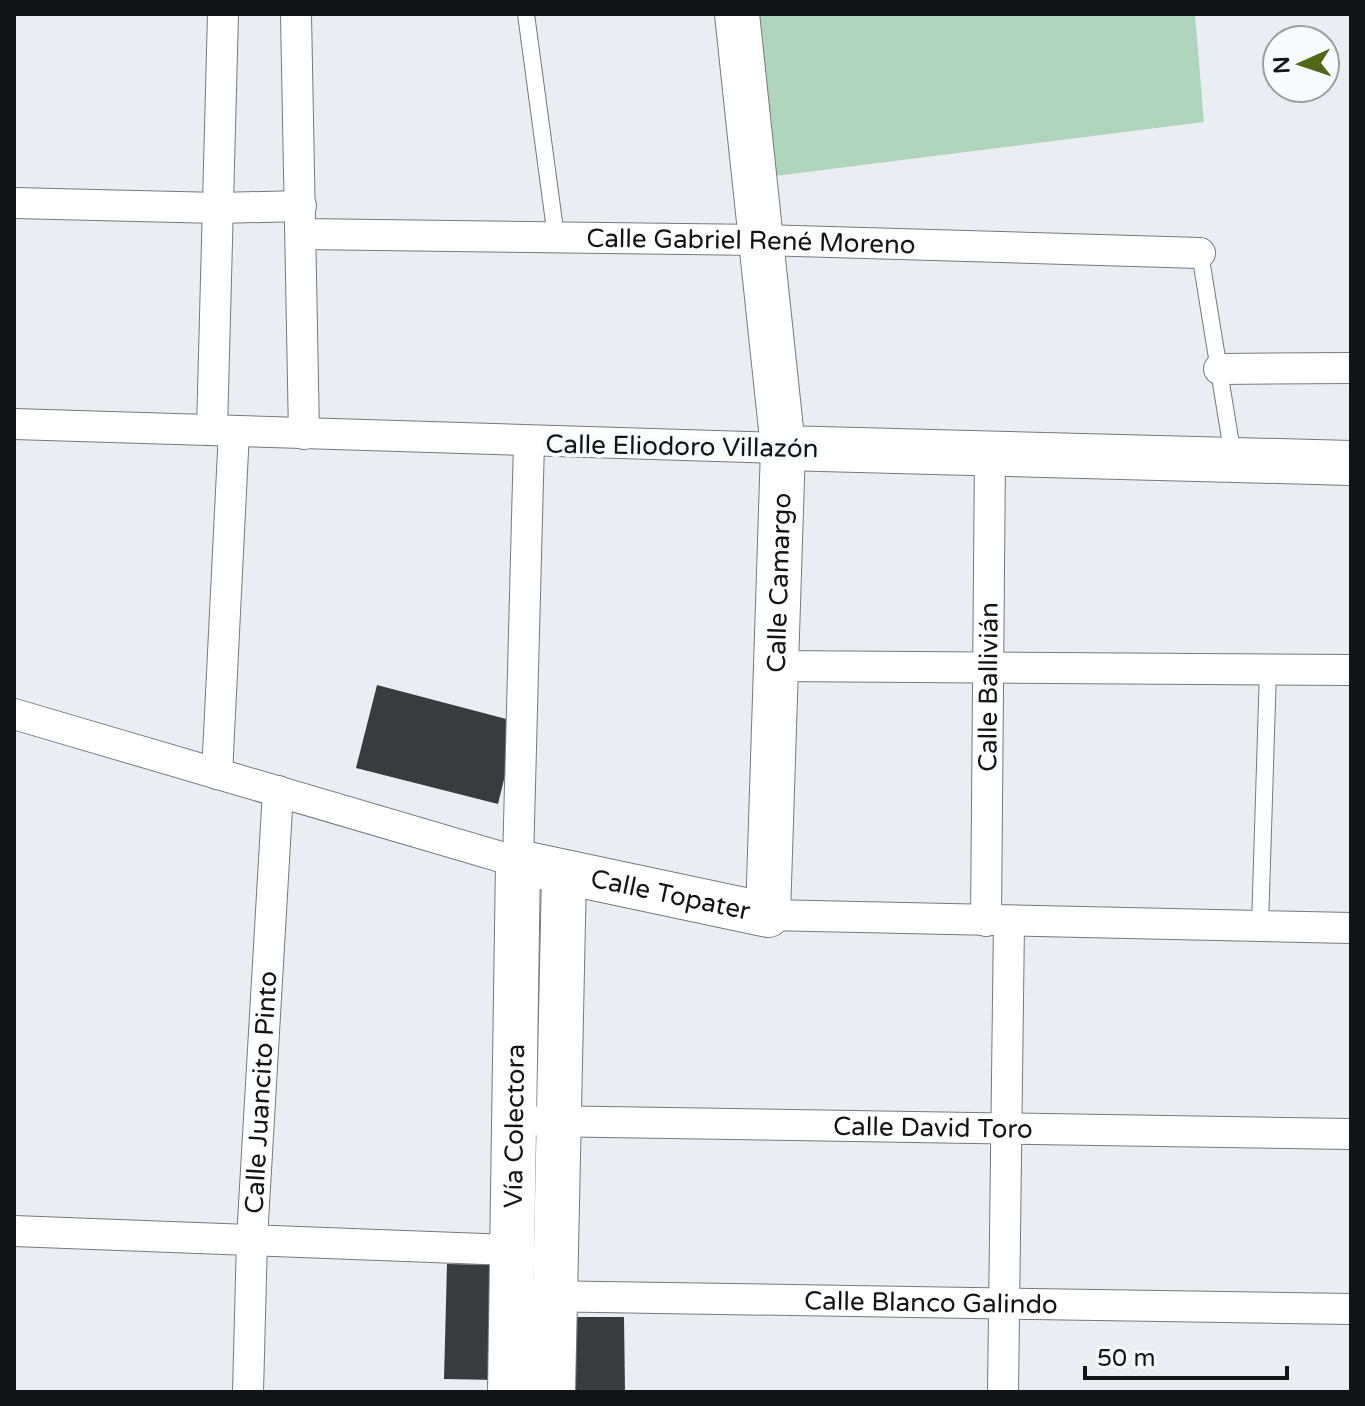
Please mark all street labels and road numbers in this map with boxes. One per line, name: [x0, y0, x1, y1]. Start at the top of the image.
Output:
street label: Calle Gabriel René Moreno: [586, 223, 916, 261]
street label: Calle Eliodoro Villazón: [545, 429, 819, 464]
street label: Calle Camargo: [761, 492, 798, 673]
street label: Calle Ballivián: [972, 602, 1005, 772]
street label: Calle Topater: [588, 863, 753, 927]
street label: Calle Juancito Pinto: [238, 970, 284, 1215]
street label: Vía Colectora: [498, 1044, 531, 1208]
street label: Calle David Toro: [833, 1111, 1033, 1145]
street label: Calle Blanco Galindo: [804, 1285, 1058, 1320]

